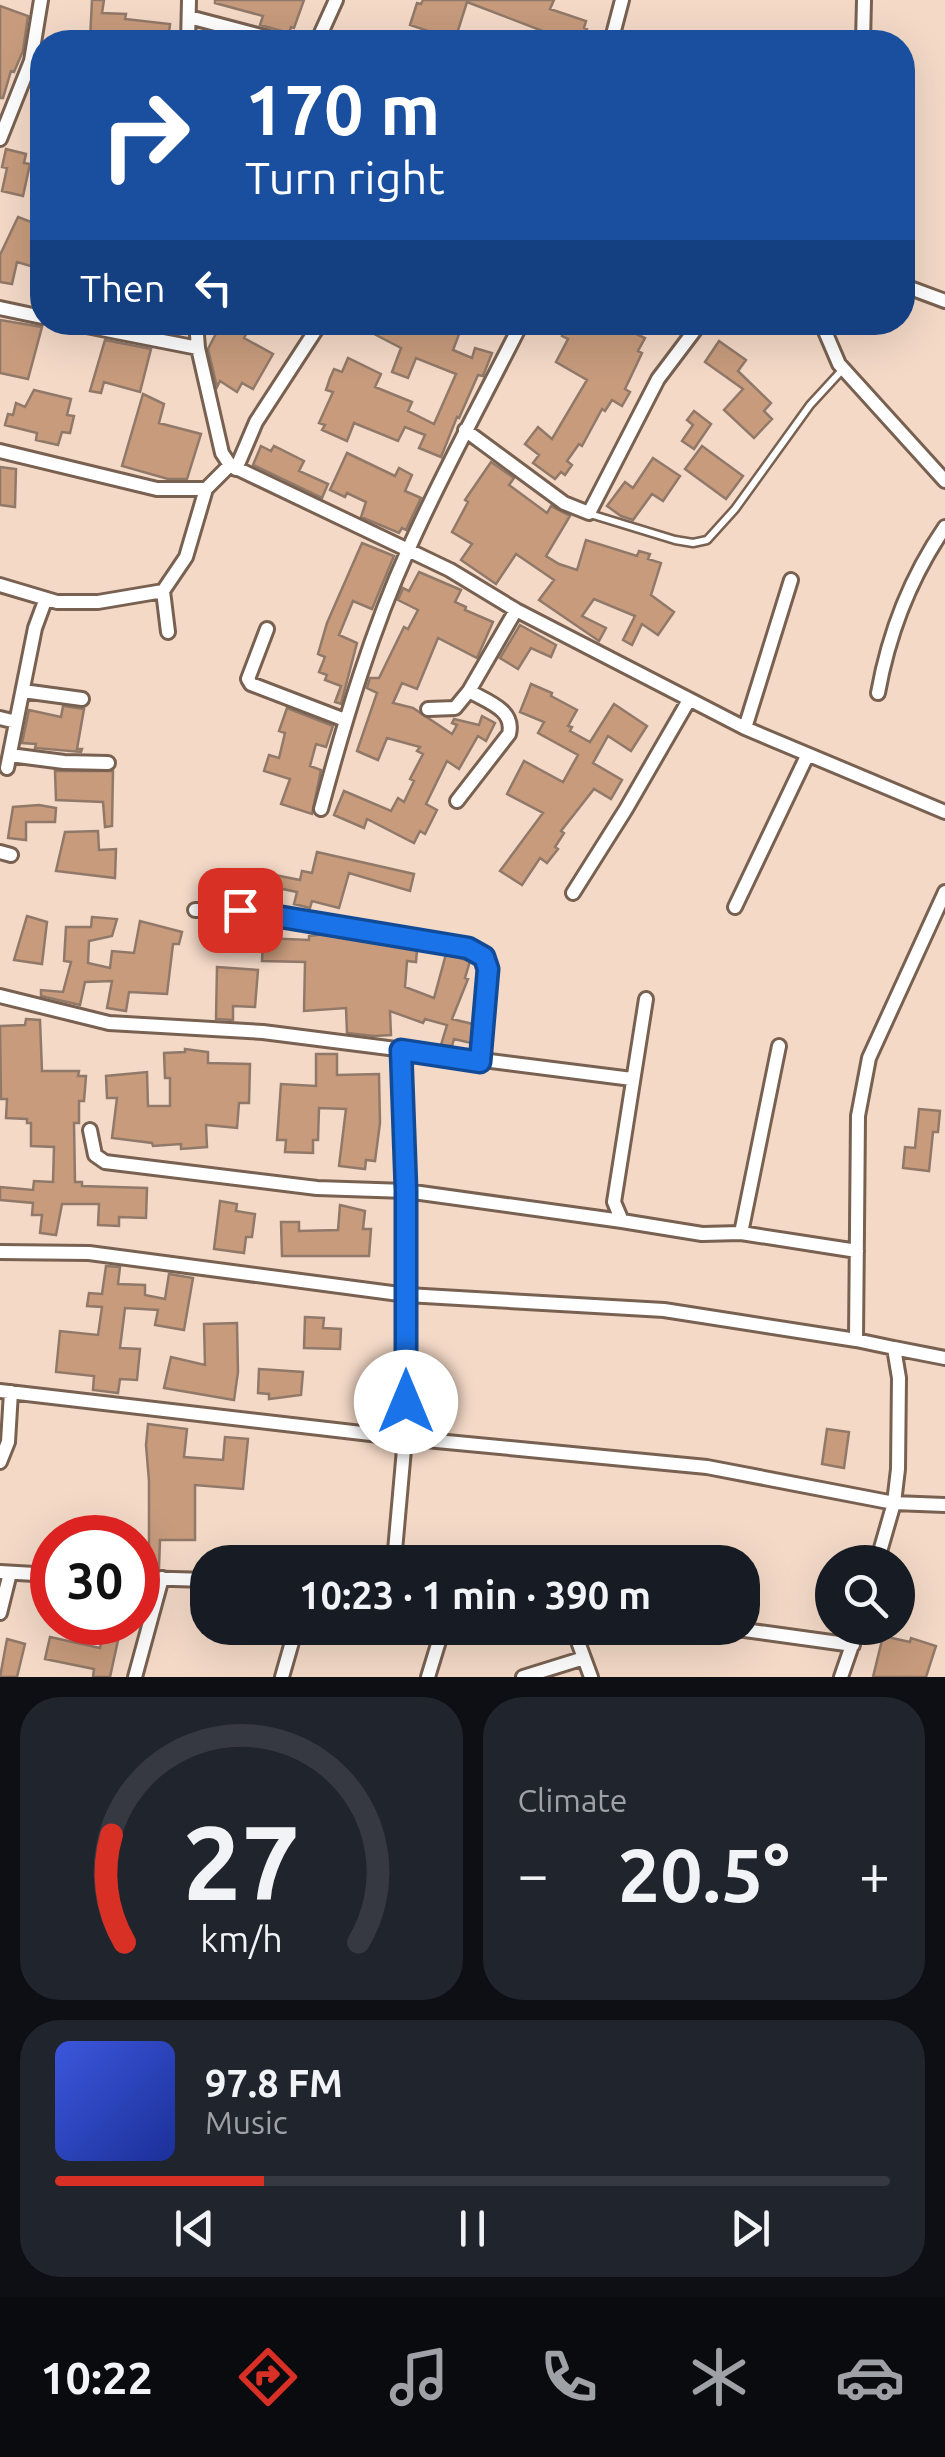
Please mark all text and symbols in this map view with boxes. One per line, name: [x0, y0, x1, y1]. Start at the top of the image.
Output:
icon: right: [80, 70, 210, 200]
text: 170 m: [245, 70, 440, 148]
text: Turn right: [245, 152, 445, 203]
icon: left: [186, 260, 241, 315]
text: Then: [80, 267, 166, 309]
pin: [198, 868, 283, 953]
icon: arrive: [213, 883, 268, 938]
position arrow: [354, 1350, 458, 1454]
speed limit sign: 30: [30, 1515, 160, 1645]
map controls: [815, 1545, 915, 1645]
button: search: [815, 1545, 915, 1645]
text: 10:23 · 1 min · 390 m: [299, 1574, 651, 1616]
text: Climate: [518, 1782, 628, 1818]
text: 27: [183, 1803, 300, 1920]
text: 20.5°: [618, 1832, 790, 1916]
text: −: [518, 1843, 549, 1904]
text: +: [859, 1843, 890, 1904]
text: km/h: [200, 1919, 283, 1959]
text: 97.8 FM: [205, 2062, 343, 2104]
text: Music: [205, 2104, 288, 2140]
icon: previous: [167, 2201, 222, 2256]
icon: pause: [445, 2201, 500, 2256]
icon: next: [723, 2201, 778, 2256]
icon: directions: [233, 2342, 303, 2412]
icon: music: [384, 2342, 454, 2412]
icon: phone: [534, 2342, 604, 2412]
icon: climate: [684, 2342, 754, 2412]
icon: car: [835, 2342, 905, 2412]
text: 10:22: [40, 2352, 153, 2403]

